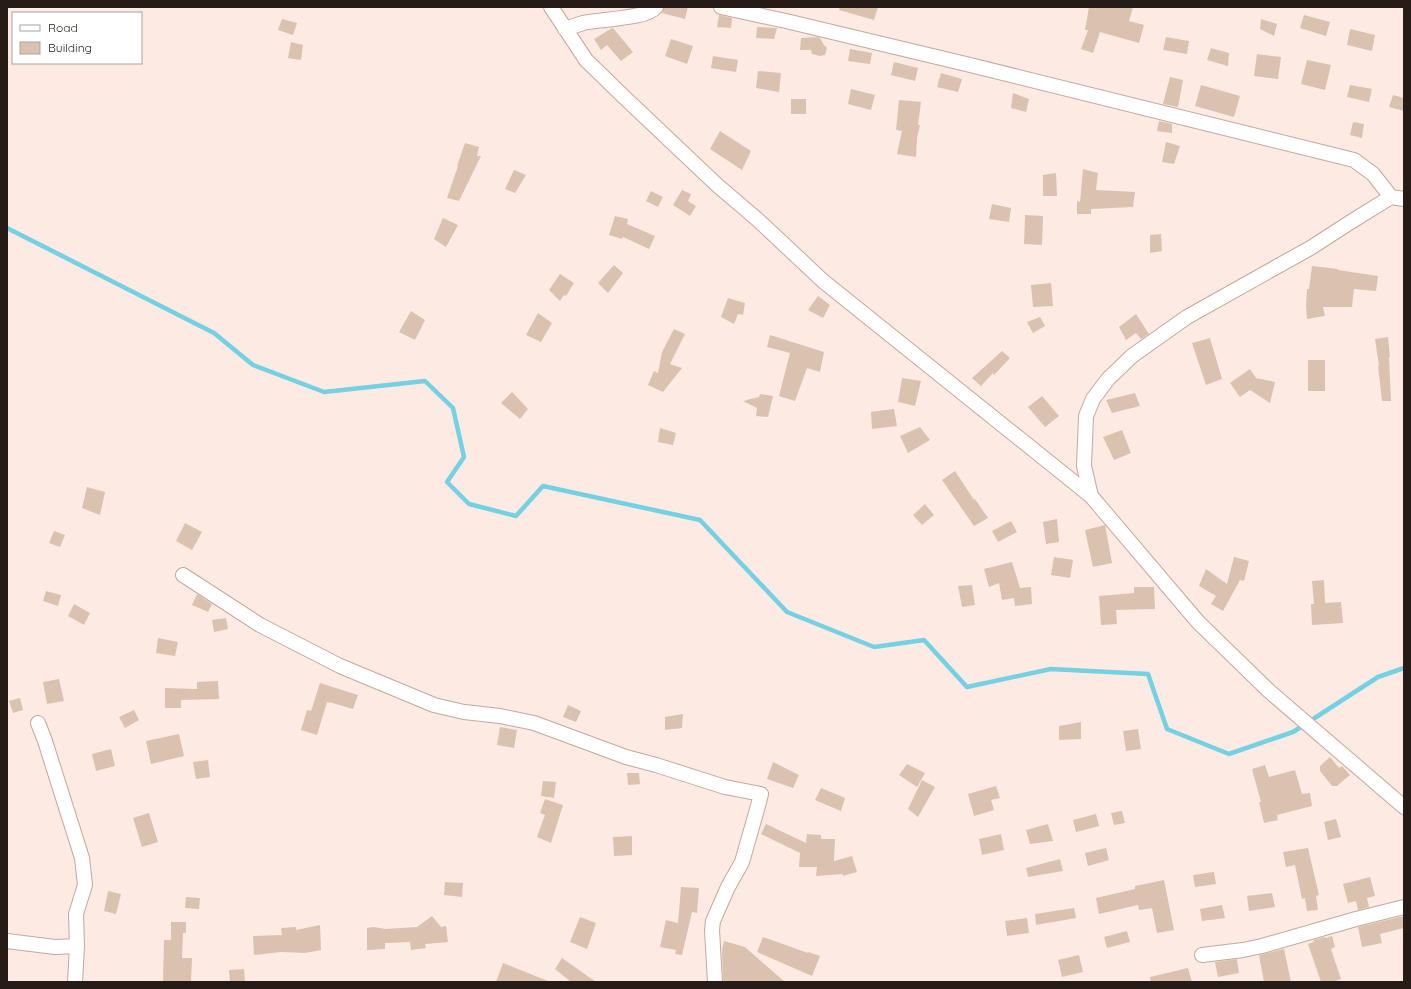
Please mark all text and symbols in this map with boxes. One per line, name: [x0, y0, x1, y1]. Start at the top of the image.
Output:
legend: [12, 12, 142, 64]
text: Road: [48, 20, 78, 35]
text: Building: [48, 40, 92, 55]

